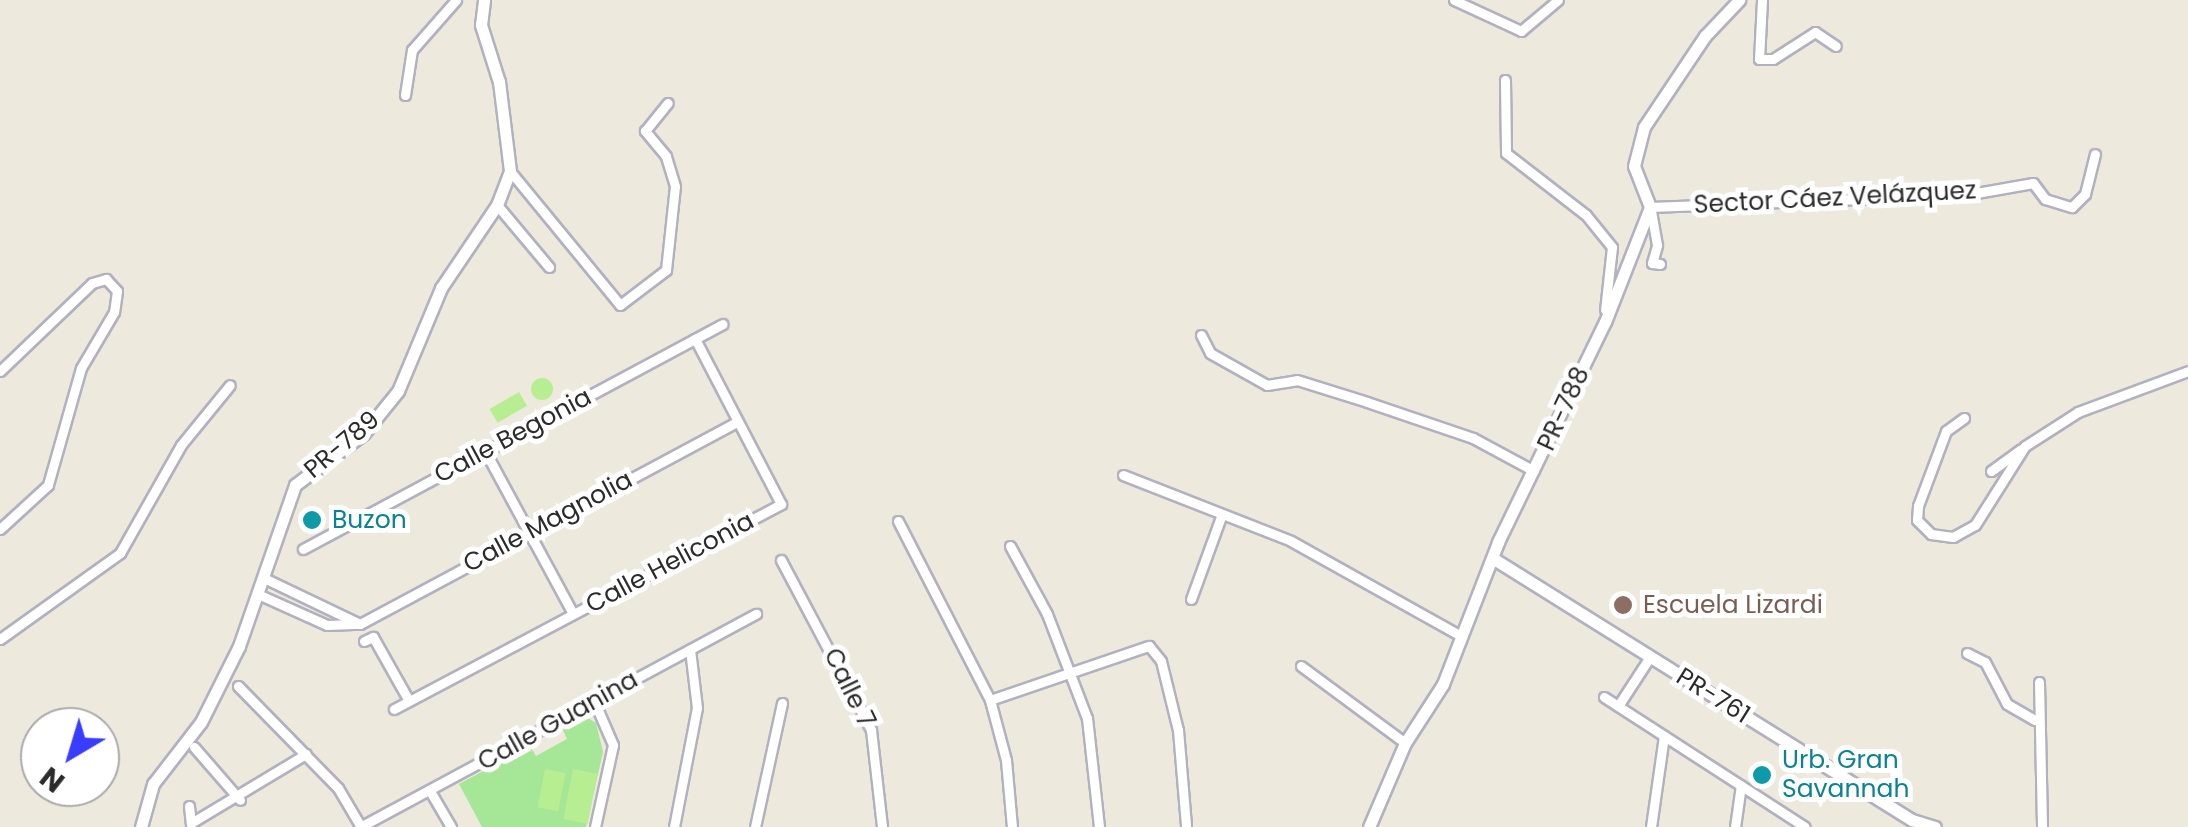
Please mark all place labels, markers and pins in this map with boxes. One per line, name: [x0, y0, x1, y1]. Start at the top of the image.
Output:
place label: Buzon: [332, 505, 407, 535]
marker: Buzon: [301, 509, 323, 531]
place label: Escuela Lizardi: [1643, 590, 1823, 620]
marker: Escuela Lizardi: [1612, 594, 1634, 616]
place label: Urb. Gran Savannah: [1782, 746, 1909, 805]
marker: Urb. Gran Savannah: [1751, 764, 1773, 786]

